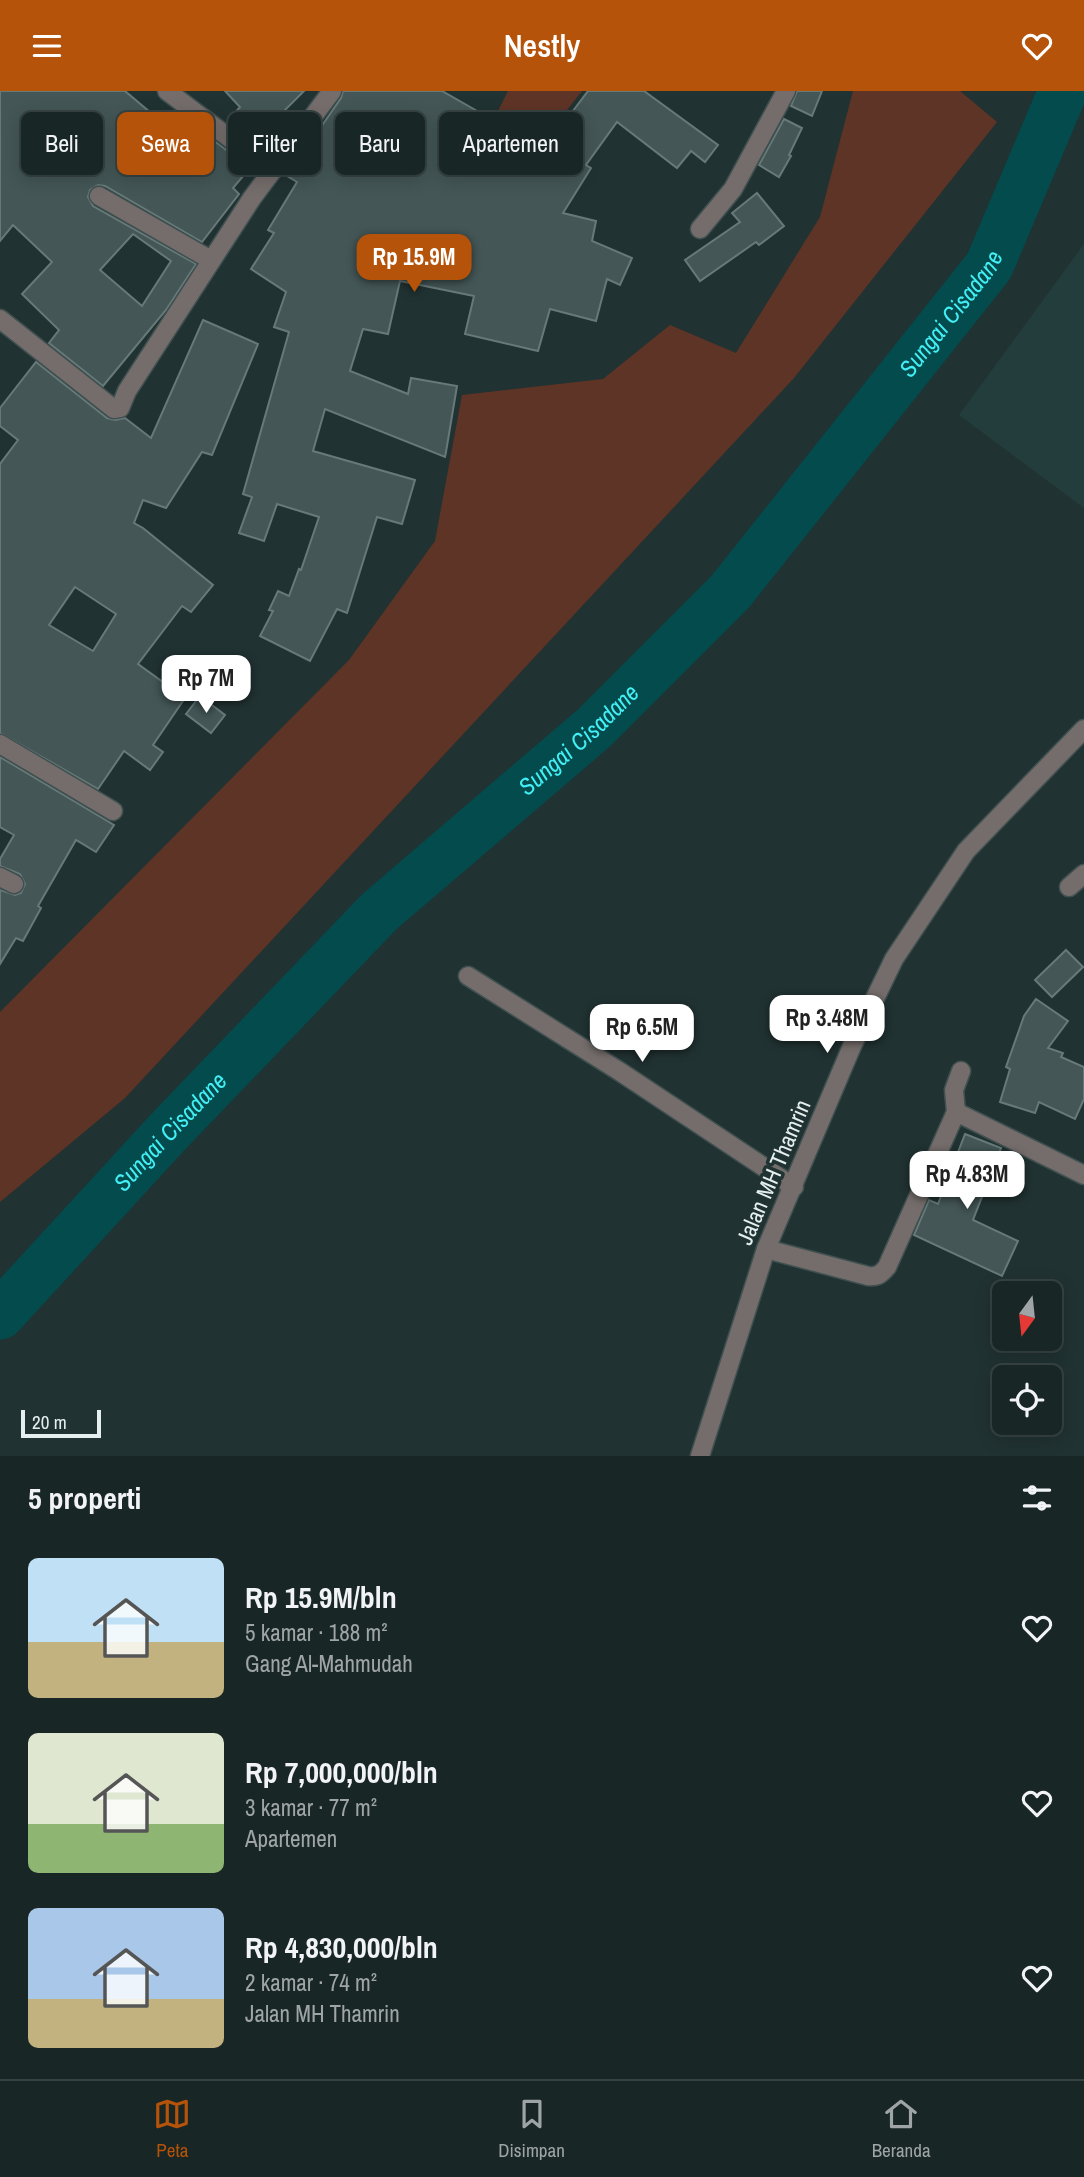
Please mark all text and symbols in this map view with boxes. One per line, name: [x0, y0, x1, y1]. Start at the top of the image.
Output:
text: Nestly: [504, 24, 580, 67]
icon: menu: [28, 27, 66, 65]
icon: heart: [1018, 27, 1056, 65]
chip: Beli: [21, 112, 103, 175]
chip: Sewa: [117, 112, 214, 175]
chip: Filter: [228, 112, 321, 175]
chip: Baru: [335, 112, 425, 175]
chip: Apartemen: [439, 112, 583, 175]
pin: Rp 15.9M: [342, 235, 486, 294]
text: Rp 15.9M: [373, 241, 455, 272]
water label: Sungai Cisadane: [891, 246, 1010, 383]
pin: Rp 7M: [157, 655, 255, 715]
text: Rp 7M: [178, 662, 234, 693]
water label: Sungai Cisadane: [511, 676, 646, 802]
pin: Rp 3.48M: [755, 995, 899, 1055]
text: Rp 3.48M: [786, 1002, 868, 1033]
pin: Rp 6.5M: [577, 1005, 707, 1064]
text: Rp 6.5M: [606, 1011, 678, 1042]
water label: Sungai Cisadane: [106, 1065, 233, 1198]
street label: Jalan MH Thamrin: [728, 1095, 818, 1249]
pin: Rp 4.83M: [895, 1151, 1039, 1211]
text: Rp 4.83M: [926, 1158, 1008, 1189]
north arrow: [992, 1281, 1062, 1351]
map controls: [992, 1281, 1062, 1435]
button: locate: [992, 1365, 1062, 1435]
scale bar: [21, 1407, 102, 1439]
text: 20 m: [32, 1409, 67, 1435]
text: 5 properti: [28, 1478, 141, 1518]
icon: filters: [1018, 1479, 1056, 1517]
text: Rp 15.9M/bln: [245, 1577, 397, 1617]
icon: home: [84, 1586, 168, 1670]
icon: heart: [1018, 1609, 1056, 1647]
text: 5 kamar · 188 m²: [245, 1617, 388, 1648]
text: Gang Al-Mahmudah: [245, 1648, 413, 1679]
text: Rp 7,000,000/bln: [245, 1752, 438, 1792]
icon: home: [84, 1761, 168, 1845]
icon: heart: [1018, 1784, 1056, 1822]
text: 3 kamar · 77 m²: [245, 1792, 377, 1823]
text: Apartemen: [245, 1823, 337, 1854]
text: Rp 4,830,000/bln: [245, 1927, 438, 1967]
icon: home: [84, 1936, 168, 2020]
icon: heart: [1018, 1959, 1056, 1997]
text: 2 kamar · 74 m²: [245, 1967, 377, 1998]
text: Jalan MH Thamrin: [245, 1998, 400, 2029]
tab: Peta: [153, 2095, 191, 2163]
tab: Disimpan: [498, 2095, 565, 2163]
tab: Beranda: [872, 2095, 931, 2163]

